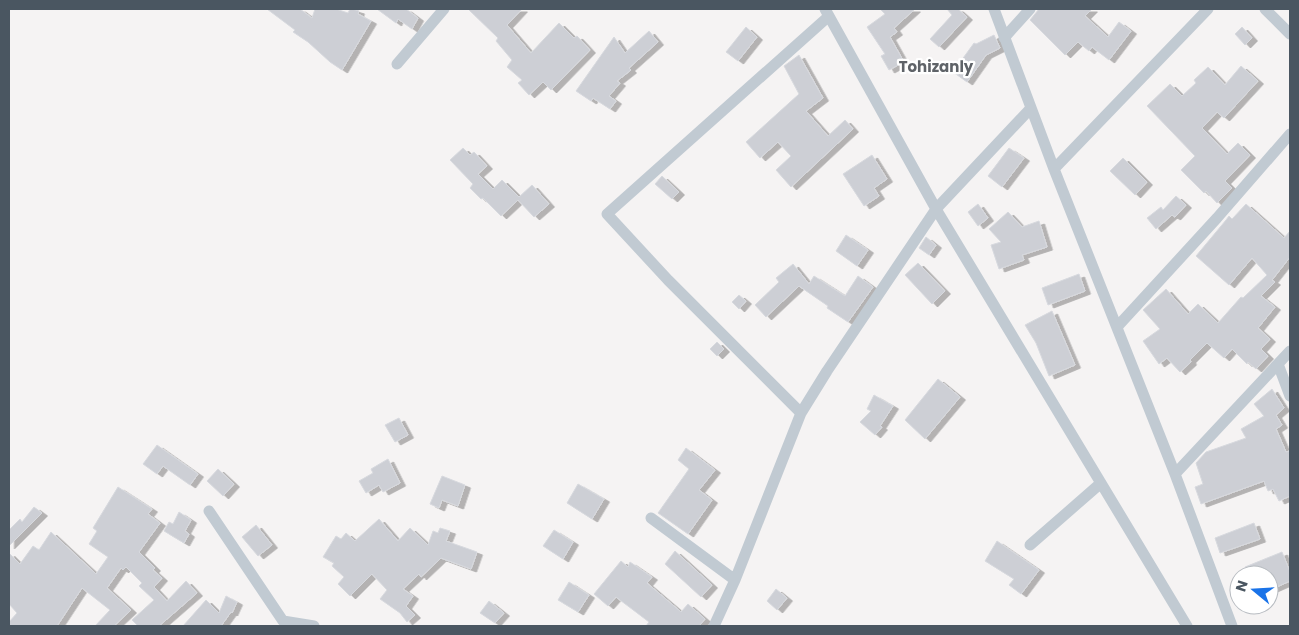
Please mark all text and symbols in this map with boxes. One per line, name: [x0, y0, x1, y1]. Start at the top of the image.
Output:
district label: Tohizanly: [899, 56, 974, 77]
north arrow: [1229, 565, 1279, 615]
text: N: [1230, 578, 1253, 594]

